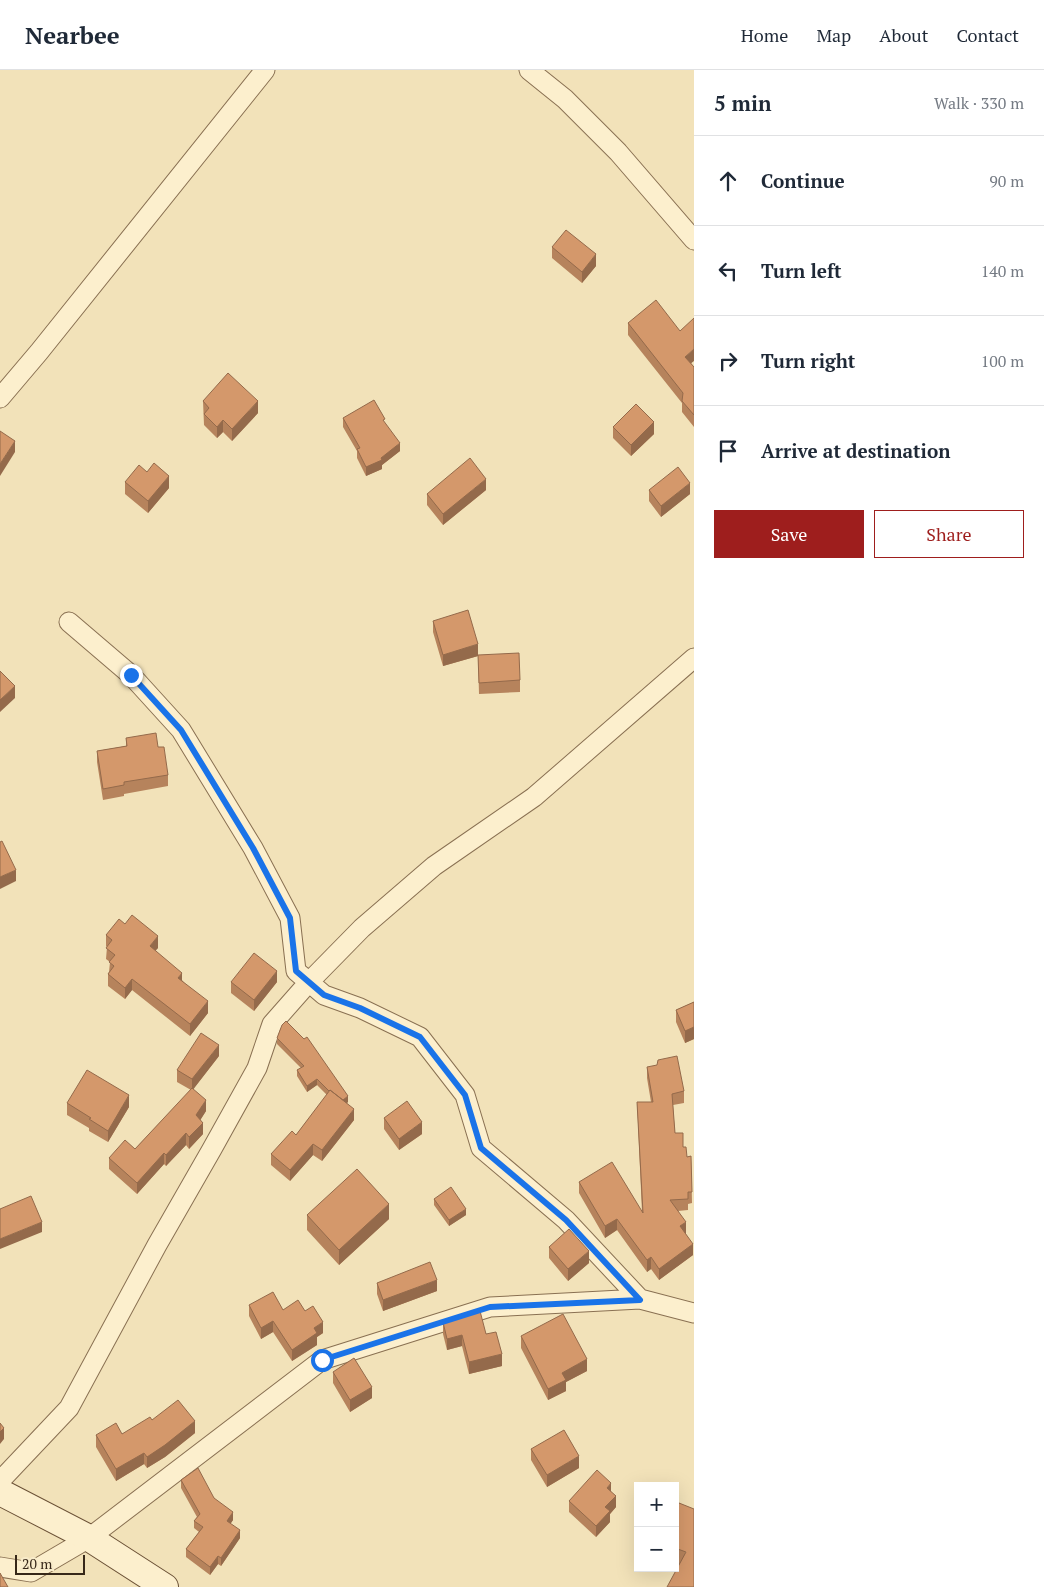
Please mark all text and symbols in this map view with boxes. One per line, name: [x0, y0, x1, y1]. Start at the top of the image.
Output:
text: Nearbee: [25, 19, 120, 51]
text: Home: [741, 23, 788, 47]
text: Map: [816, 23, 851, 47]
text: About: [879, 23, 928, 47]
text: Contact: [956, 23, 1019, 47]
text: 5 min: [714, 89, 771, 117]
text: Walk · 330 m: [934, 92, 1024, 114]
icon: ahead: [714, 167, 742, 195]
text: Continue: [761, 168, 845, 193]
text: 90 m: [989, 170, 1024, 192]
icon: left: [714, 257, 742, 285]
text: Turn left: [761, 258, 842, 283]
text: 140 m: [981, 260, 1024, 282]
icon: right: [714, 347, 742, 375]
text: Turn right: [761, 348, 855, 373]
text: 100 m: [981, 350, 1024, 372]
icon: arrive: [714, 437, 742, 465]
text: Arrive at destination: [761, 438, 950, 463]
button: Save: [714, 510, 864, 558]
button: Share: [874, 510, 1024, 558]
route end: [120, 664, 143, 687]
route start: [311, 1349, 334, 1372]
map controls: [634, 1482, 679, 1572]
button: +: [634, 1482, 679, 1527]
button: −: [634, 1527, 679, 1572]
scale bar: [15, 1552, 85, 1575]
text: 20 m: [22, 1554, 52, 1573]

